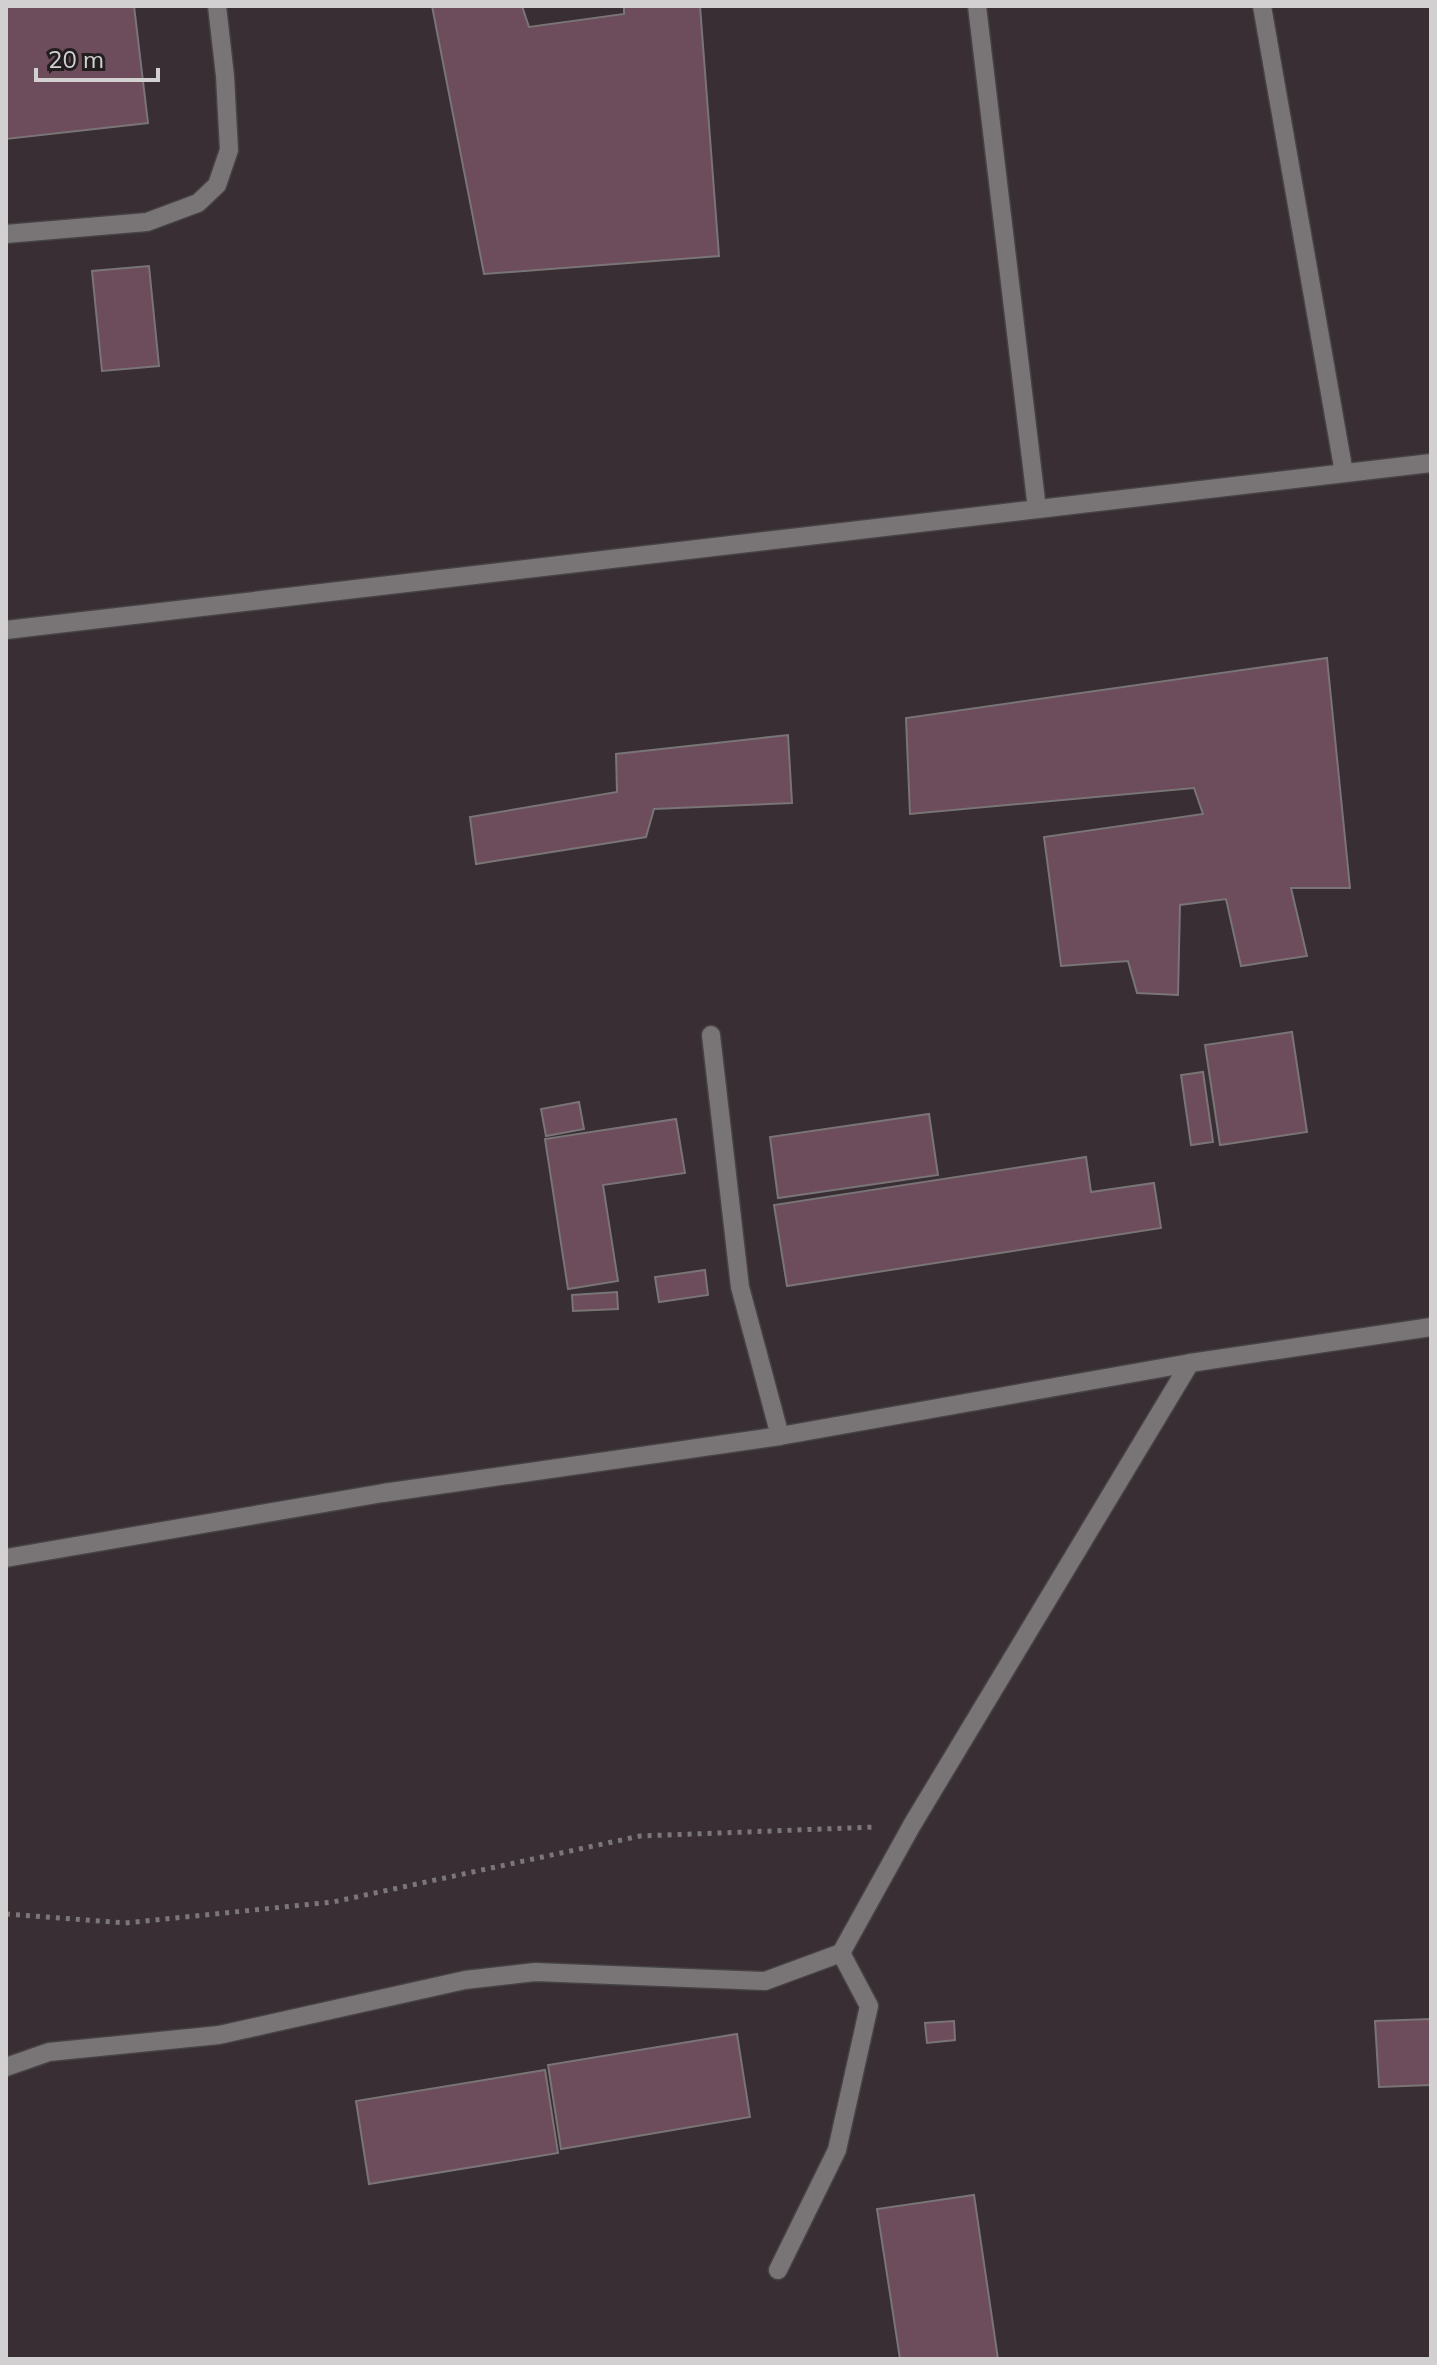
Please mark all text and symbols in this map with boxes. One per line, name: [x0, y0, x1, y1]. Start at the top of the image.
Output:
scale bar: [36, 32, 158, 82]
text: 20 m: [48, 44, 104, 74]

